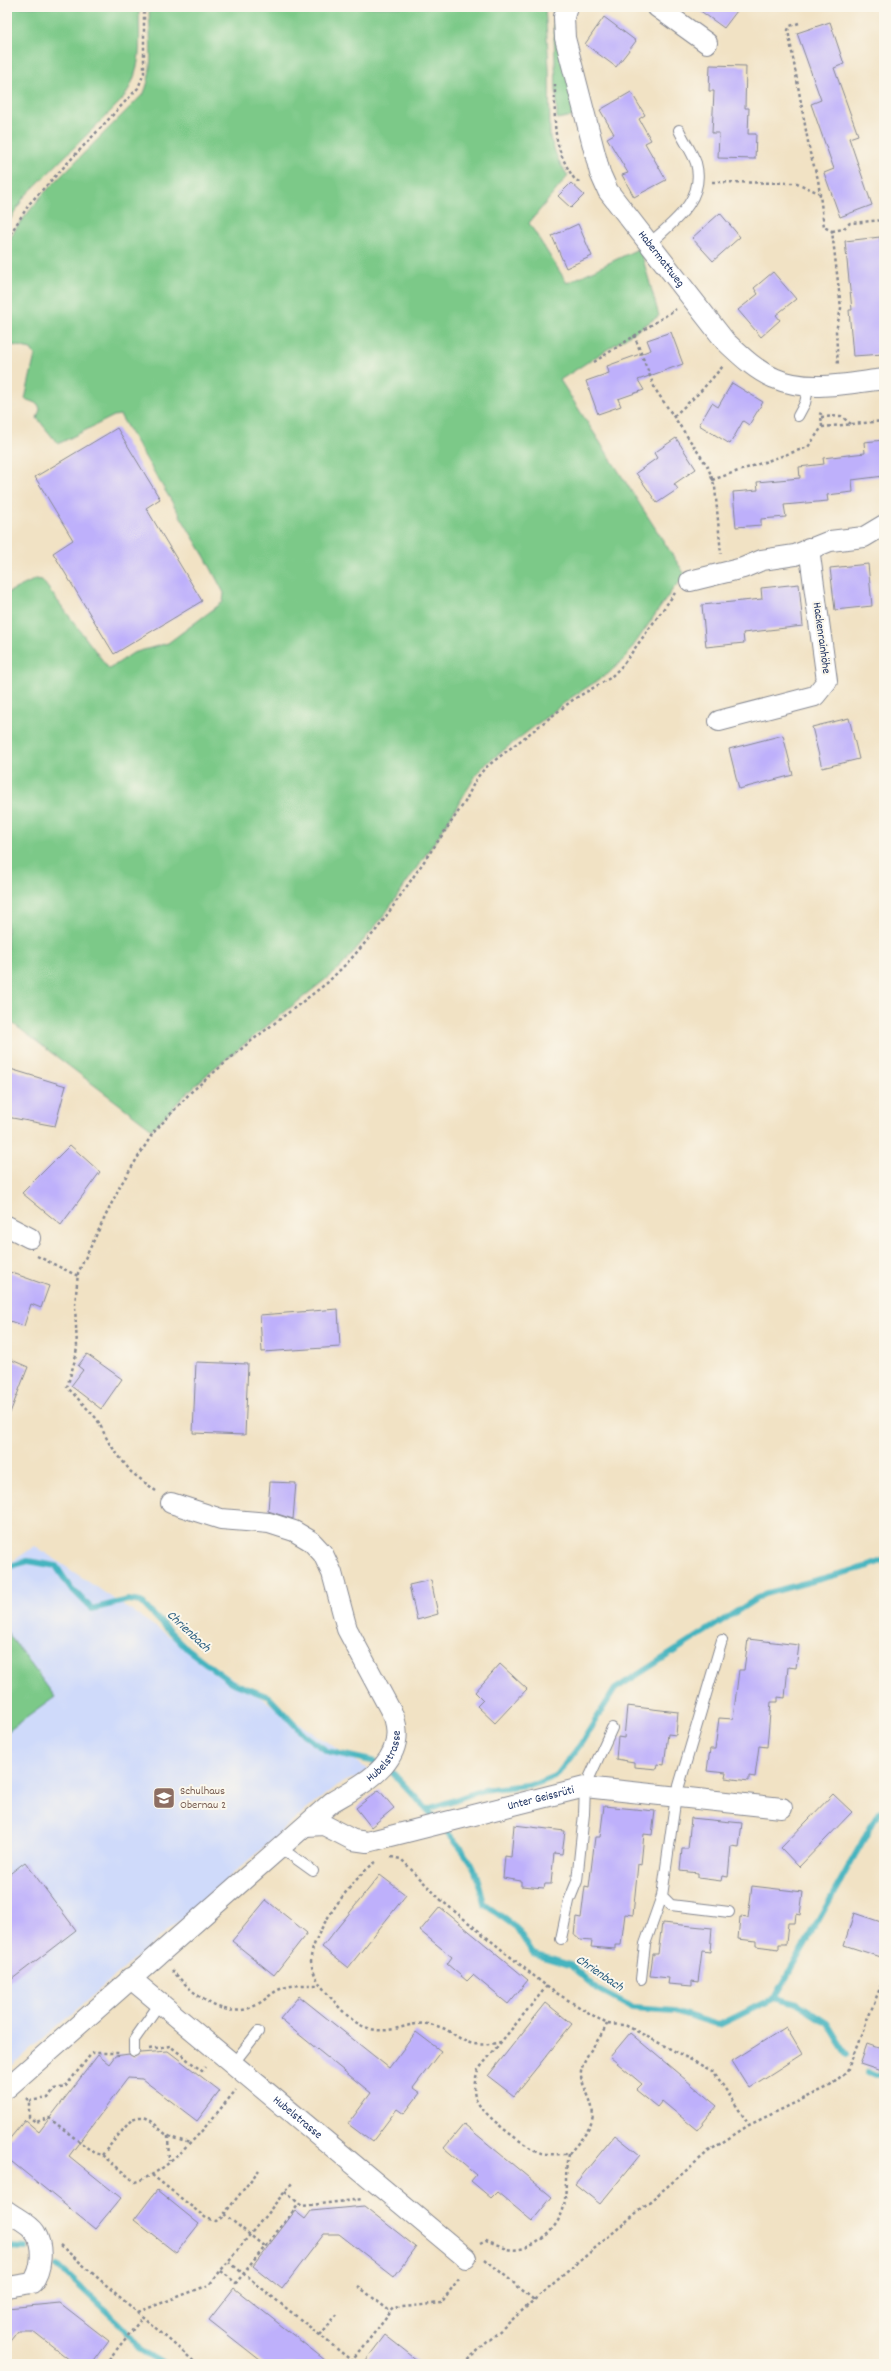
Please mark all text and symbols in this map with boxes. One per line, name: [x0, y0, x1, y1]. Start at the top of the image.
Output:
street label: Habermattweg: [634, 227, 689, 291]
street label: Hackenrainhöhe: [808, 601, 834, 675]
water label: Chrienbach: [162, 1607, 215, 1658]
street label: Hubelstrasse: [363, 1730, 405, 1786]
street label: Unter Geissrüti: [506, 1782, 576, 1815]
place label: Schulhaus Obernau 2: [180, 1783, 226, 1814]
school or university icon: Schulhaus Obernau 2: [151, 1785, 177, 1811]
water label: Chrienbach: [571, 1951, 628, 1998]
street label: Hubelstrasse: [269, 2092, 326, 2143]

